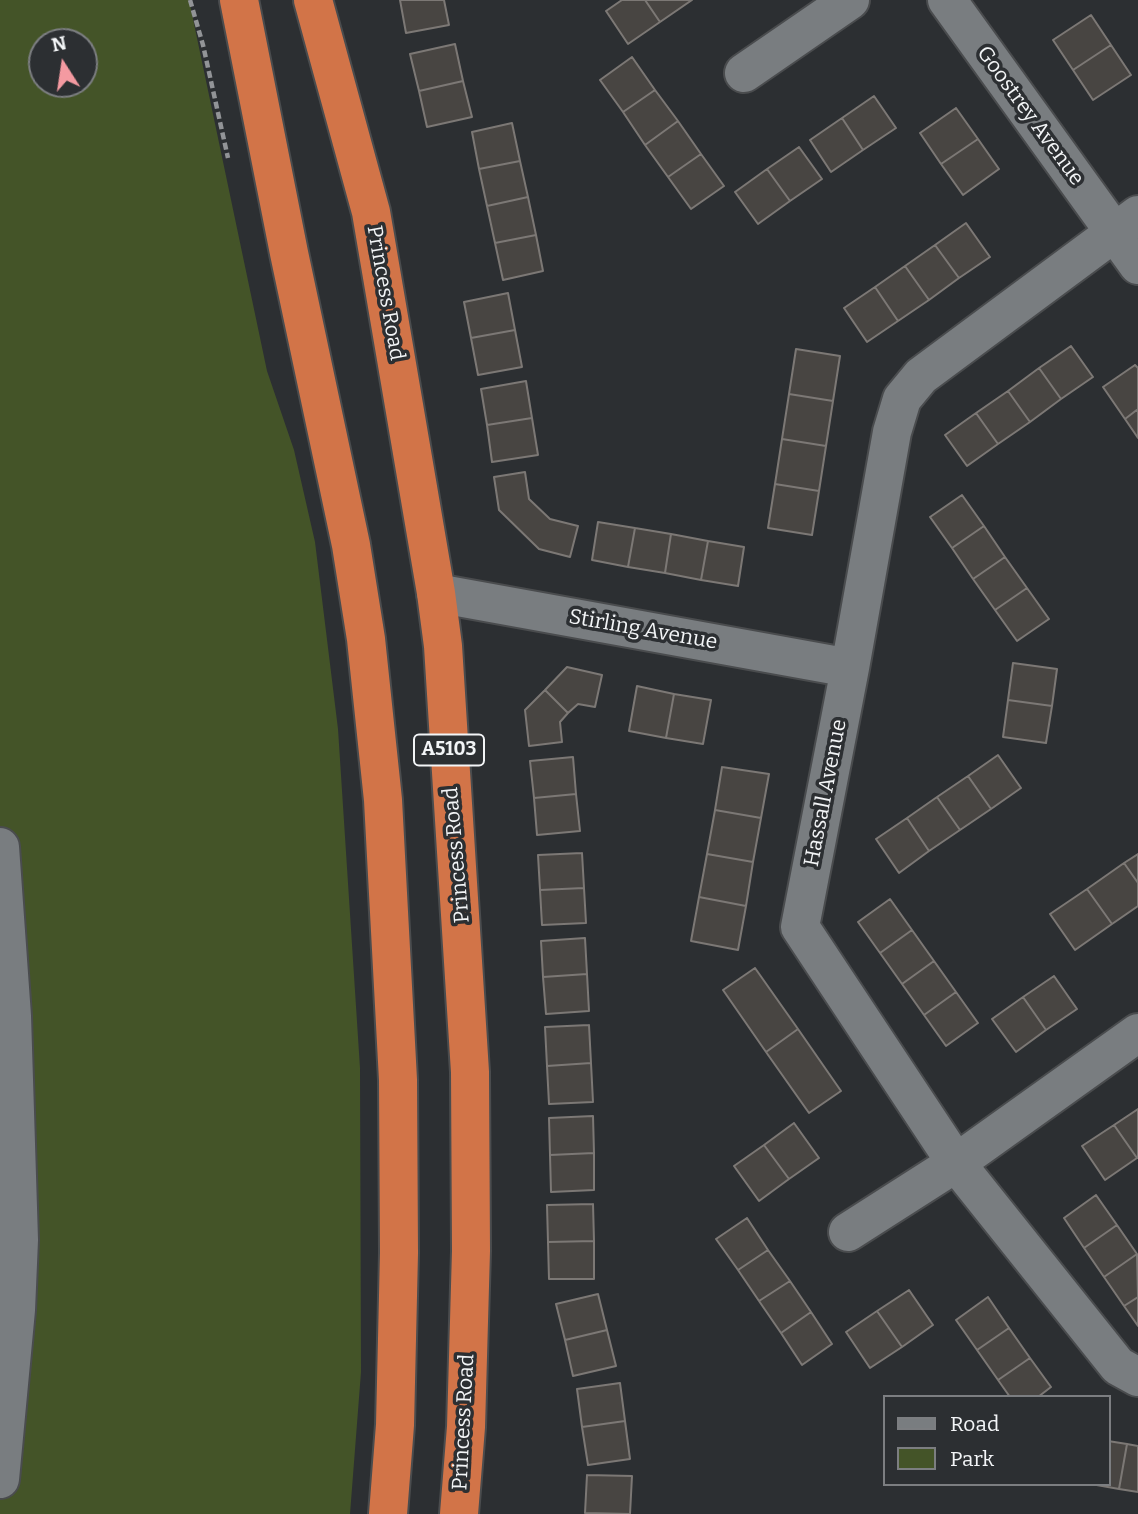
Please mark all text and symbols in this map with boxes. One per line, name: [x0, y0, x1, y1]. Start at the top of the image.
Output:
north arrow: [28, 28, 98, 98]
text: N: [49, 31, 69, 57]
street label: Goostrey Avenue: [971, 41, 1089, 191]
street label: Princess Road: [361, 224, 409, 362]
street label: Stirling Avenue: [567, 605, 719, 655]
street label: Hassall Avenue: [799, 717, 853, 869]
road number: A5103: [414, 734, 484, 765]
street label: Princess Road: [439, 786, 475, 924]
street label: Princess Road: [448, 1353, 480, 1491]
legend: [883, 1395, 1110, 1486]
text: Road: [950, 1411, 999, 1437]
text: Park: [950, 1446, 994, 1472]

